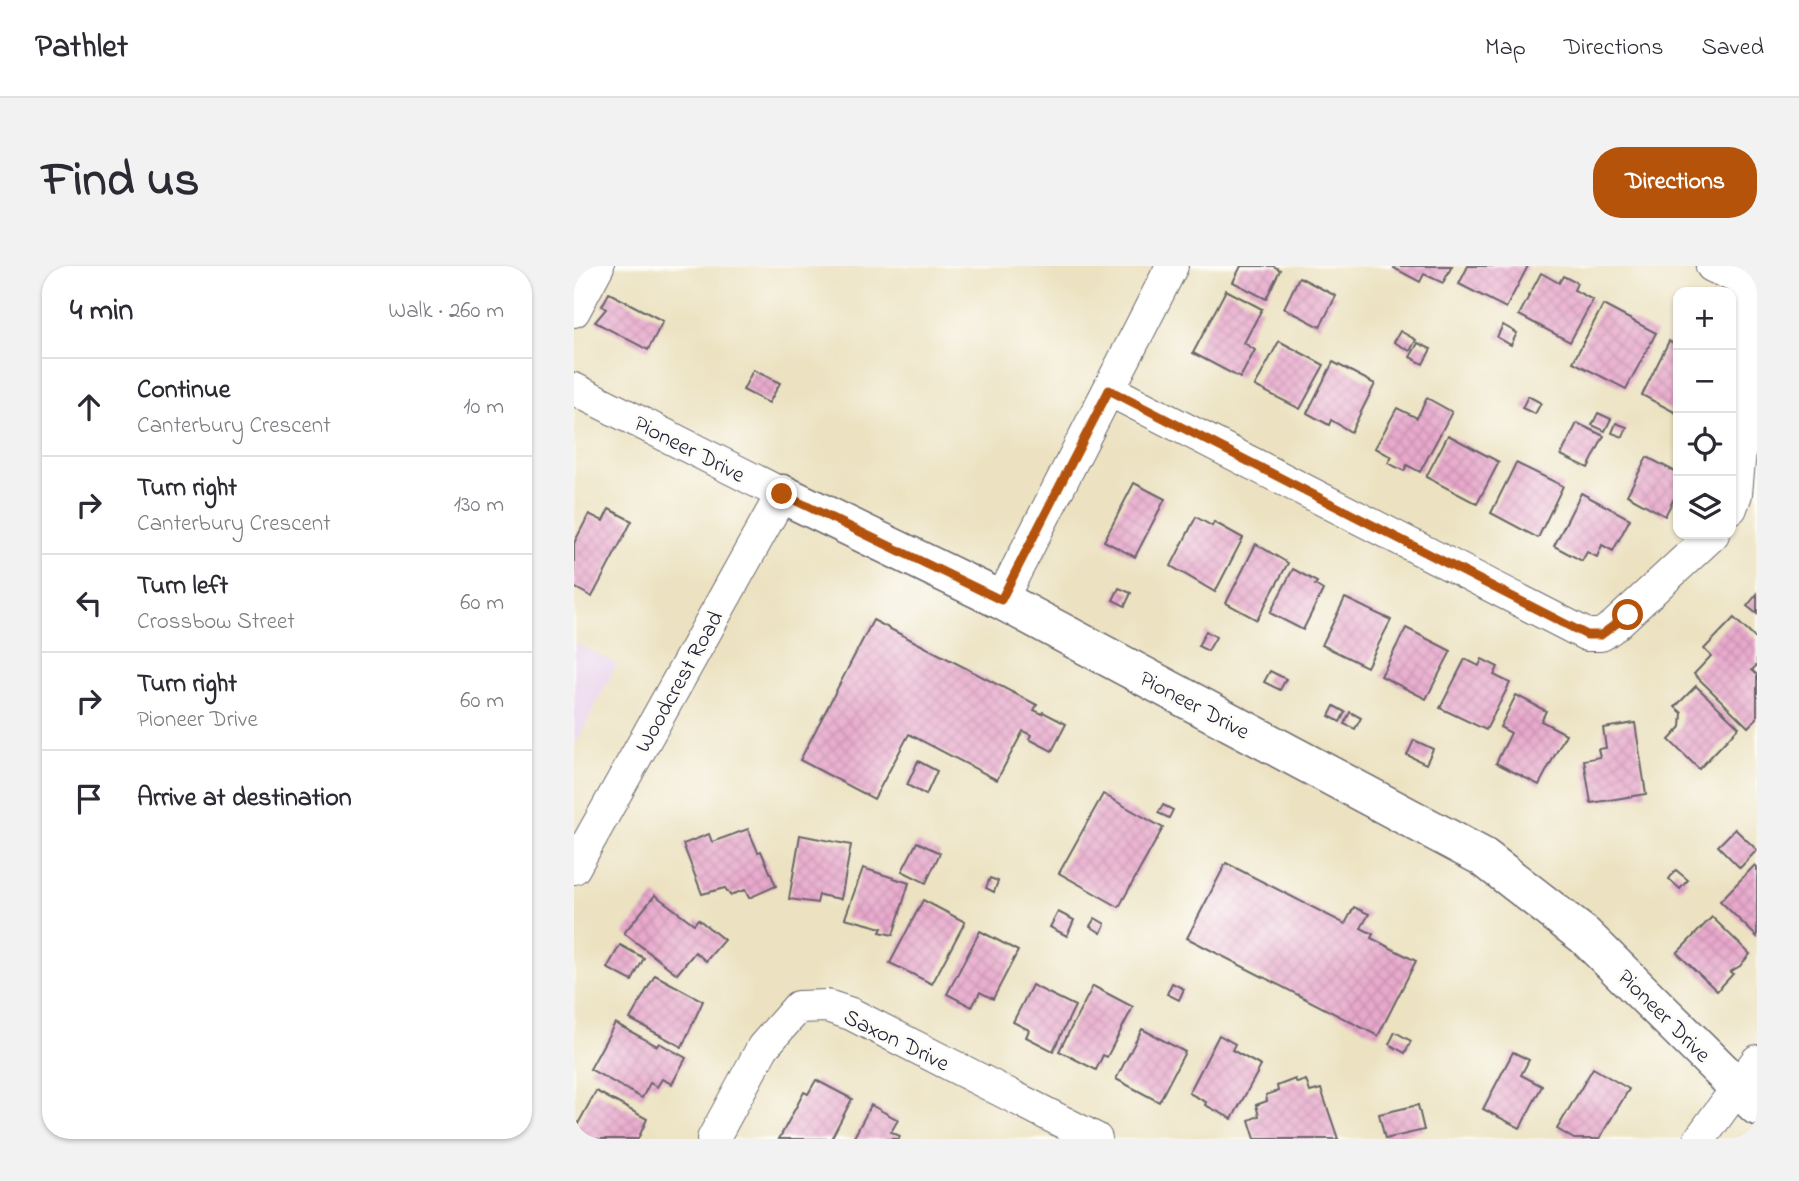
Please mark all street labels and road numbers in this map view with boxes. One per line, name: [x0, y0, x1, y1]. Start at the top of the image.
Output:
street label: Pioneer Drive: [628, 408, 751, 493]
street label: Woodcrest Road: [628, 605, 733, 759]
street label: Pioneer Drive: [1133, 663, 1256, 749]
street label: Pioneer Drive: [1609, 962, 1718, 1072]
street label: Saxon Drive: [837, 1001, 955, 1081]

